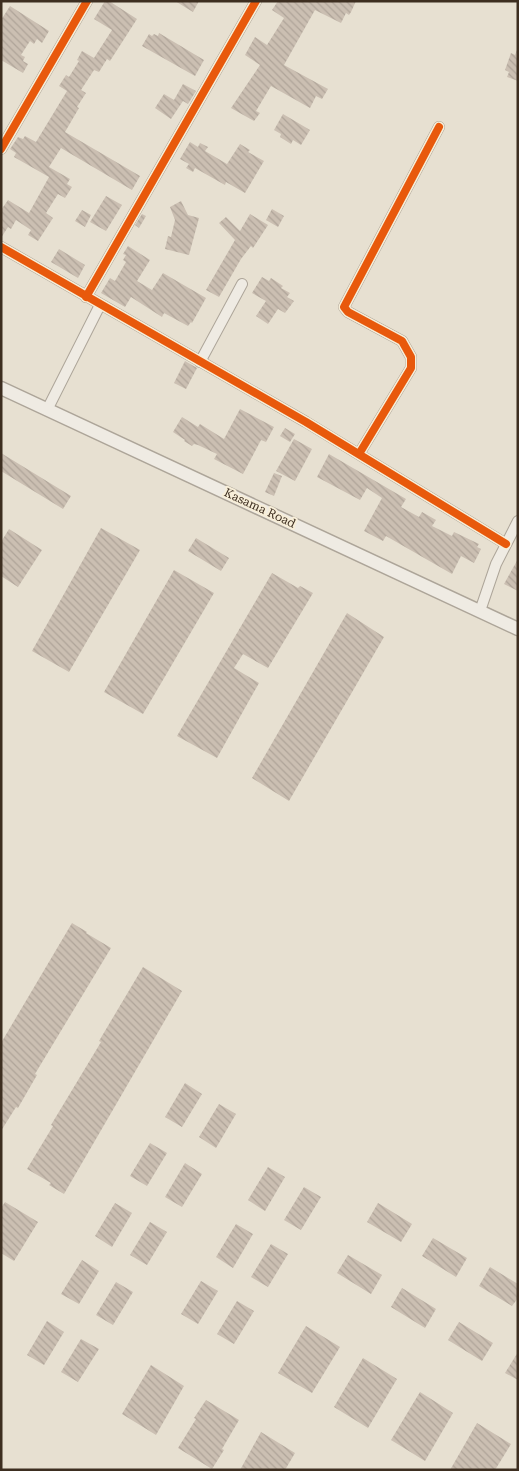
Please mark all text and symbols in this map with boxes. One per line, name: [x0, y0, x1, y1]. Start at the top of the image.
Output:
street label: Kasama Road: [222, 485, 298, 531]

